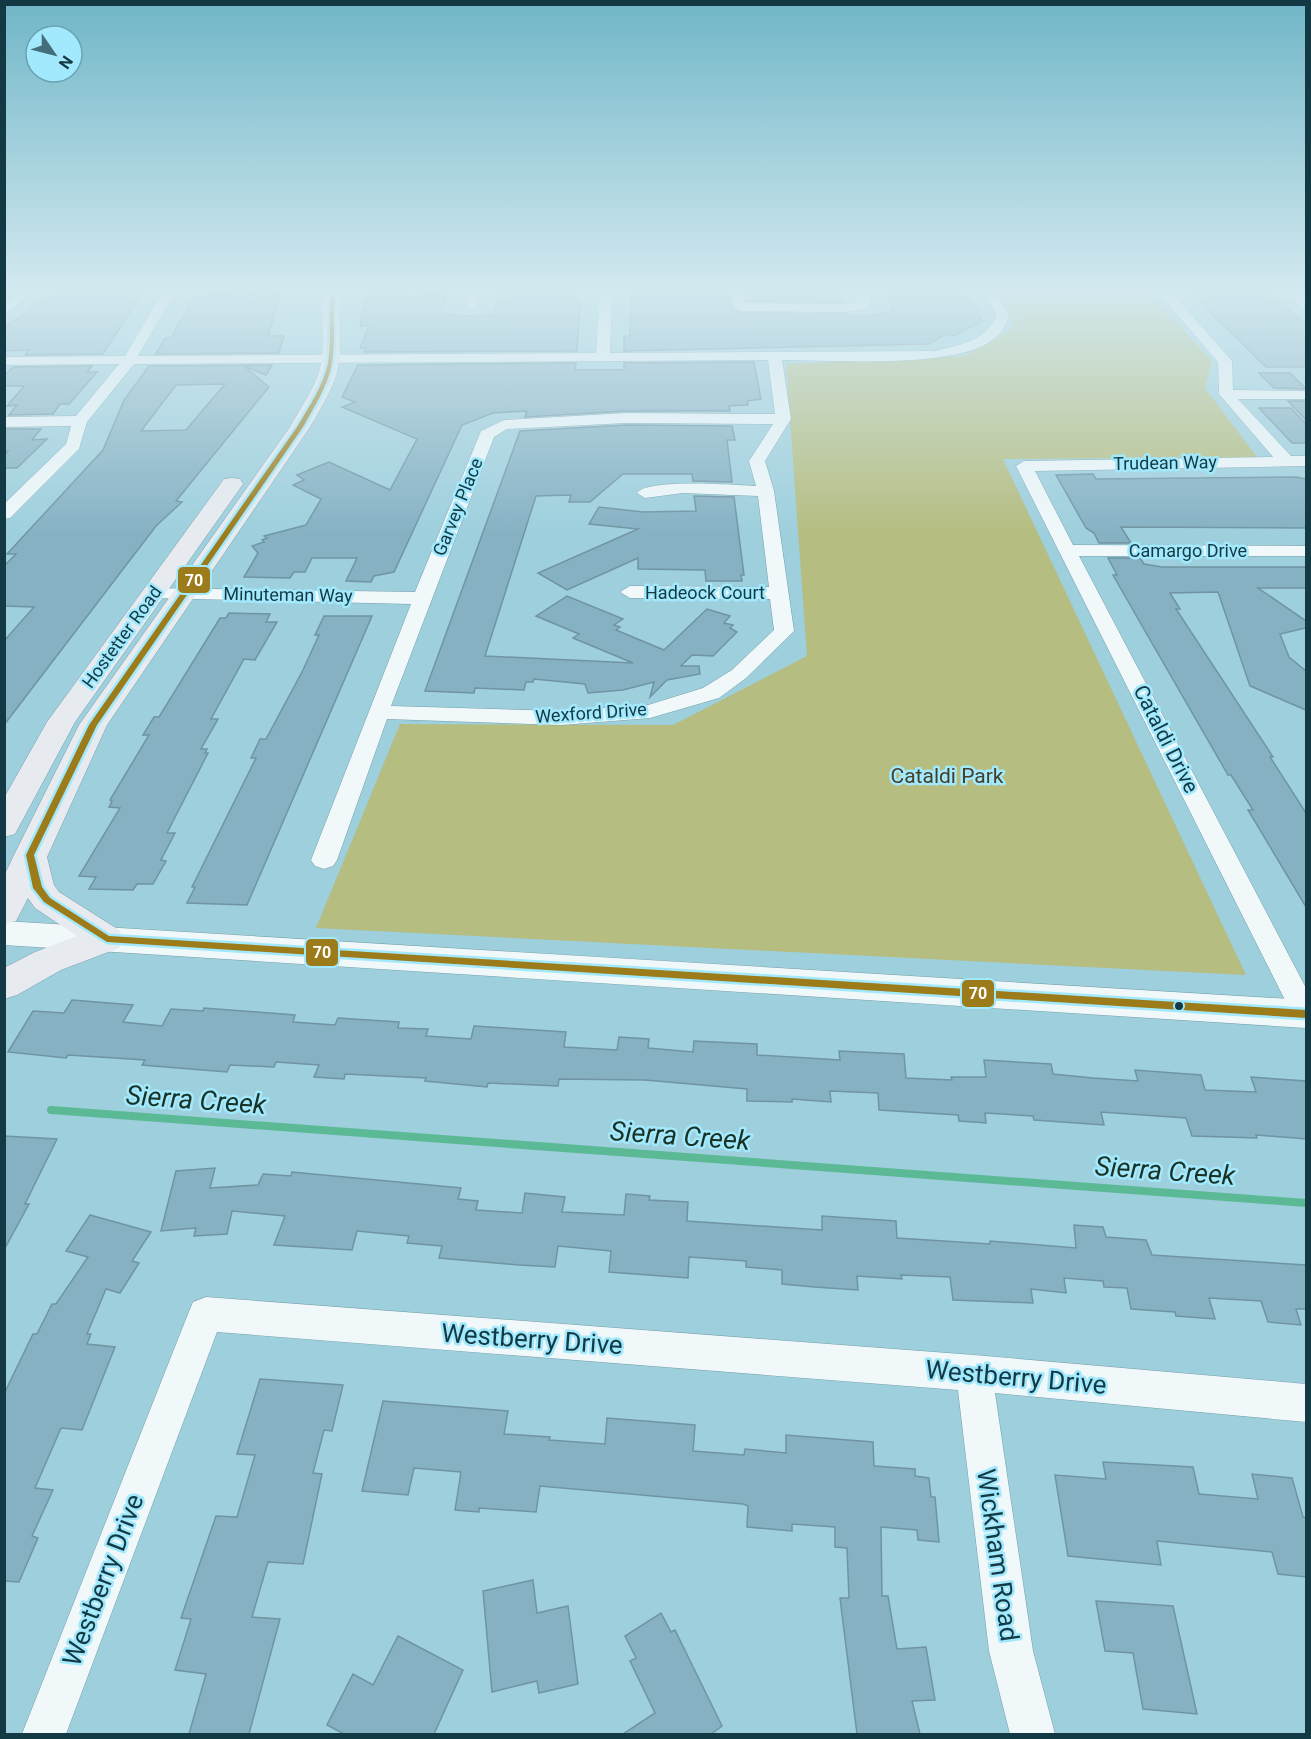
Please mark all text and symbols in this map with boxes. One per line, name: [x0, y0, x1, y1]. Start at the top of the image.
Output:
north arrow: [24, 24, 84, 84]
text: N: [55, 52, 77, 72]
street label: Trudean Way: [1113, 451, 1218, 474]
street label: Garvey Place: [428, 455, 487, 559]
street label: Camargo Drive: [1129, 540, 1247, 561]
line badge: 70: [177, 566, 211, 594]
text: 70: [185, 571, 203, 590]
street label: Hostetter Road: [78, 582, 166, 692]
street label: Hadeock Court: [645, 582, 765, 603]
street label: Minuteman Way: [223, 583, 353, 606]
street label: Cataldi Drive: [1129, 681, 1203, 797]
street label: Wexford Drive: [535, 698, 647, 727]
park label: Cataldi Park: [891, 764, 1004, 788]
line badge: 70: [305, 938, 339, 967]
text: 70: [313, 943, 331, 962]
line badge: 70: [961, 979, 995, 1008]
text: 70: [969, 984, 987, 1003]
unlabelled marker: [1173, 1000, 1185, 1012]
water label: Sierra Creek: [125, 1079, 268, 1121]
water label: Sierra Creek: [609, 1115, 752, 1157]
water label: Sierra Creek: [1094, 1150, 1237, 1192]
street label: Westberry Drive: [440, 1318, 624, 1360]
street label: Westberry Drive: [924, 1354, 1108, 1400]
street label: Wickham Road: [971, 1467, 1025, 1643]
street label: Westberry Drive: [56, 1490, 150, 1670]

